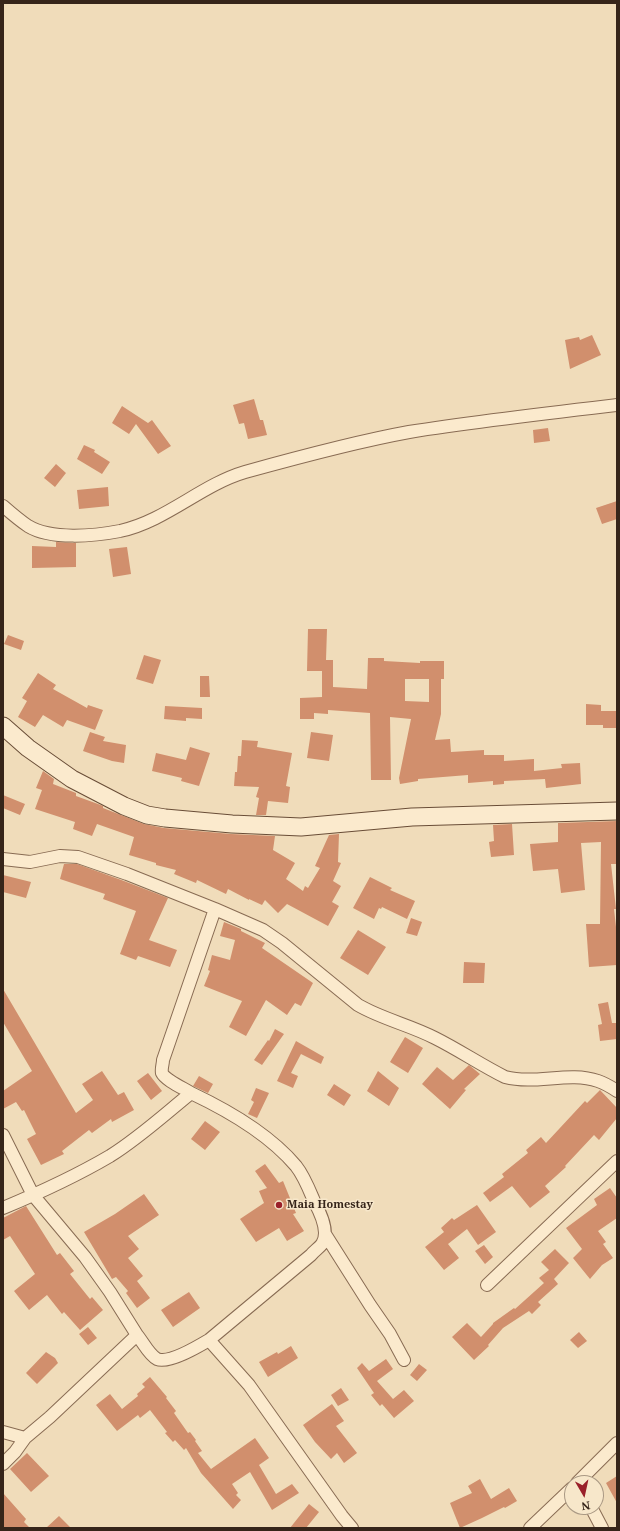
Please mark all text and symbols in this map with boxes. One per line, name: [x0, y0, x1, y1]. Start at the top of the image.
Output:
place label: Maia Homestay: [287, 1198, 373, 1212]
marker: Maia Homestay: [274, 1200, 284, 1210]
north arrow: [564, 1475, 604, 1515]
text: N: [580, 1498, 591, 1514]

